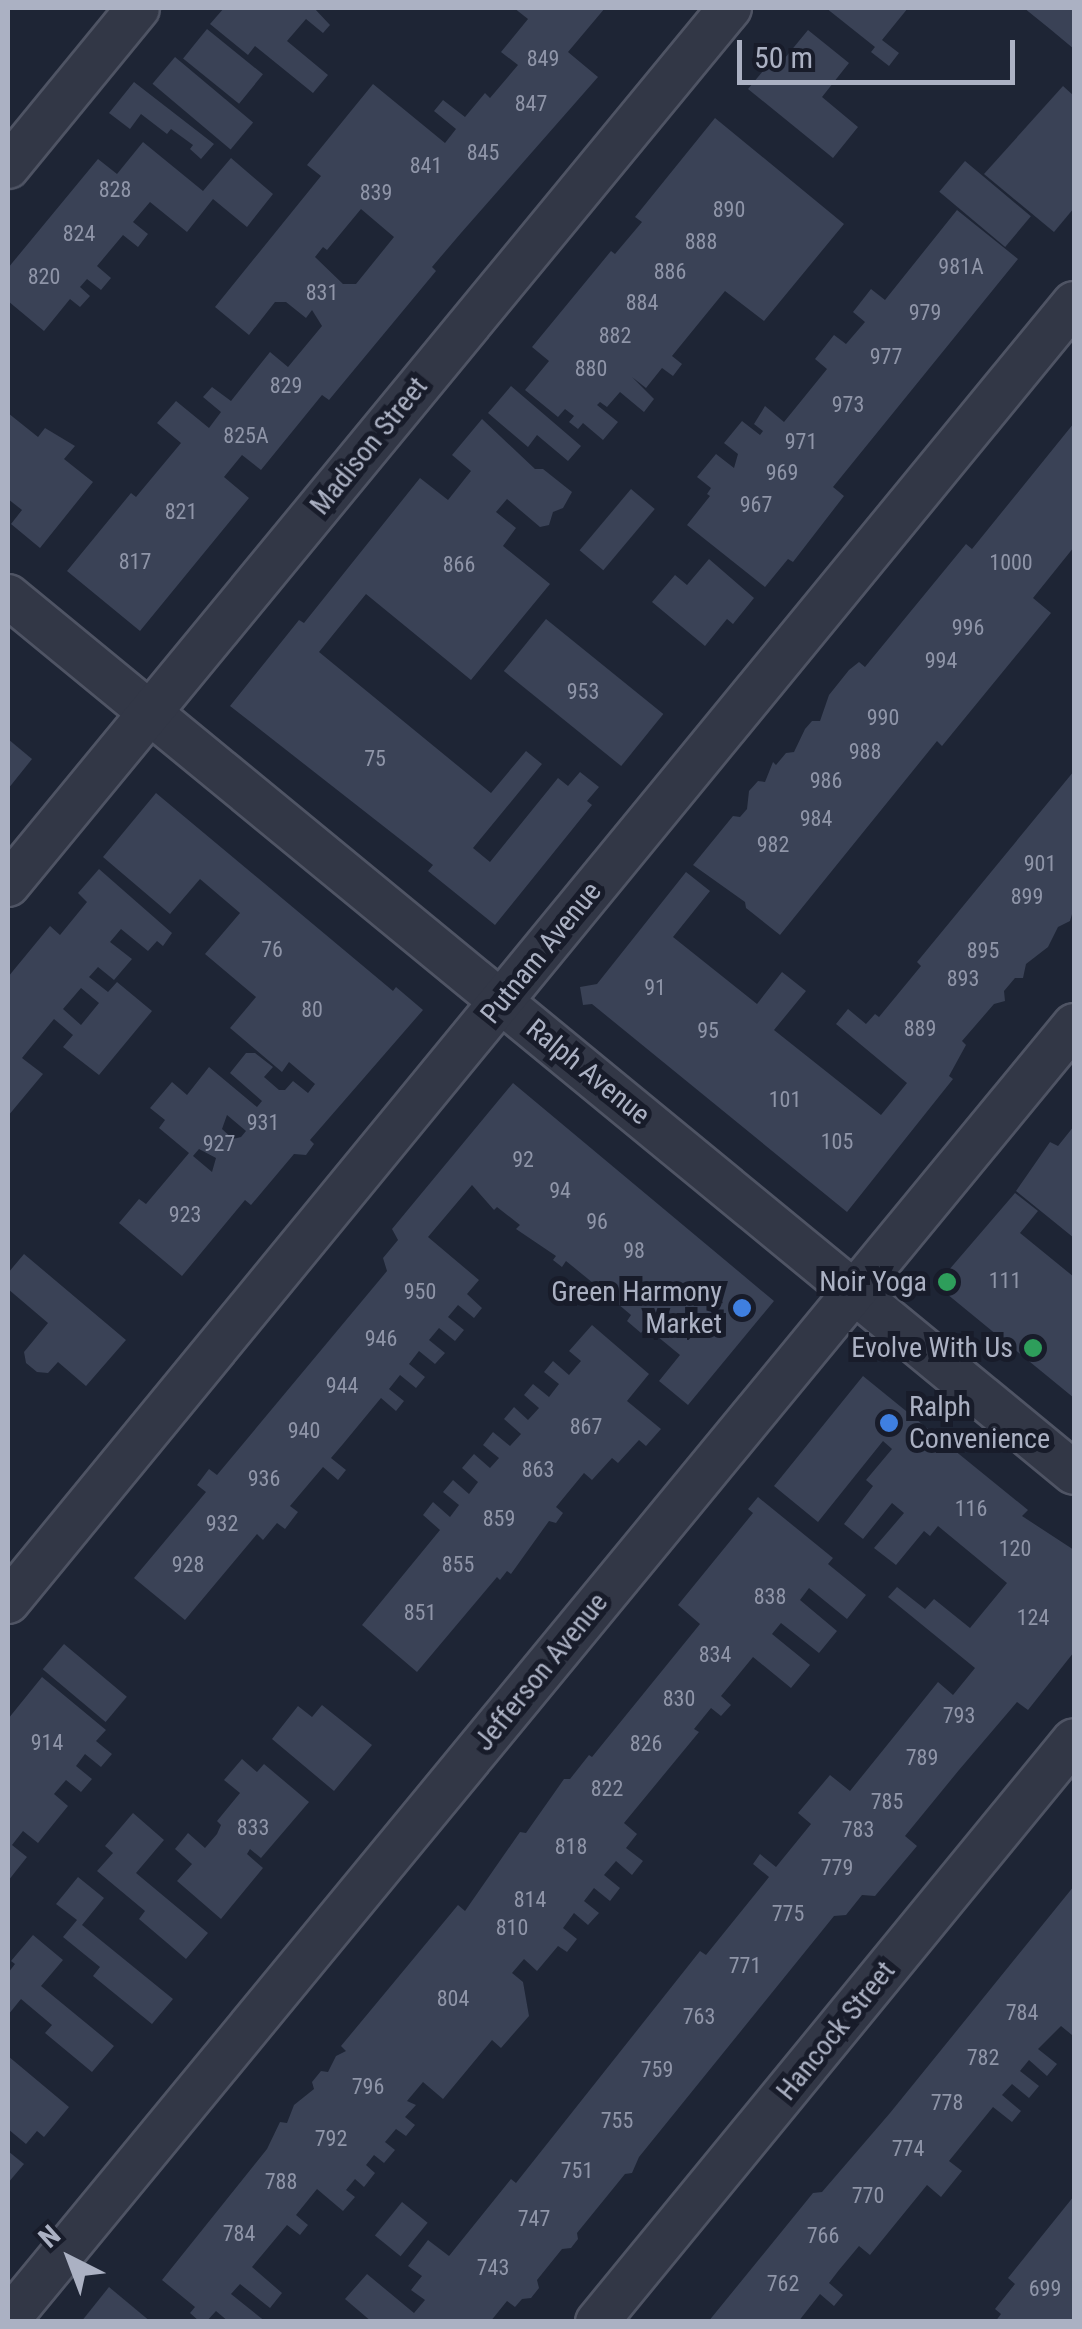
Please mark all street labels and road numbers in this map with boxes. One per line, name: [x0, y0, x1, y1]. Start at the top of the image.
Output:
street label: Madison Street: [303, 370, 435, 522]
street label: Putnam Avenue: [474, 875, 608, 1031]
street label: Ralph Avenue: [520, 1012, 656, 1132]
street label: Jefferson Avenue: [467, 1586, 615, 1758]
street label: Hancock Street: [770, 1955, 902, 2107]

